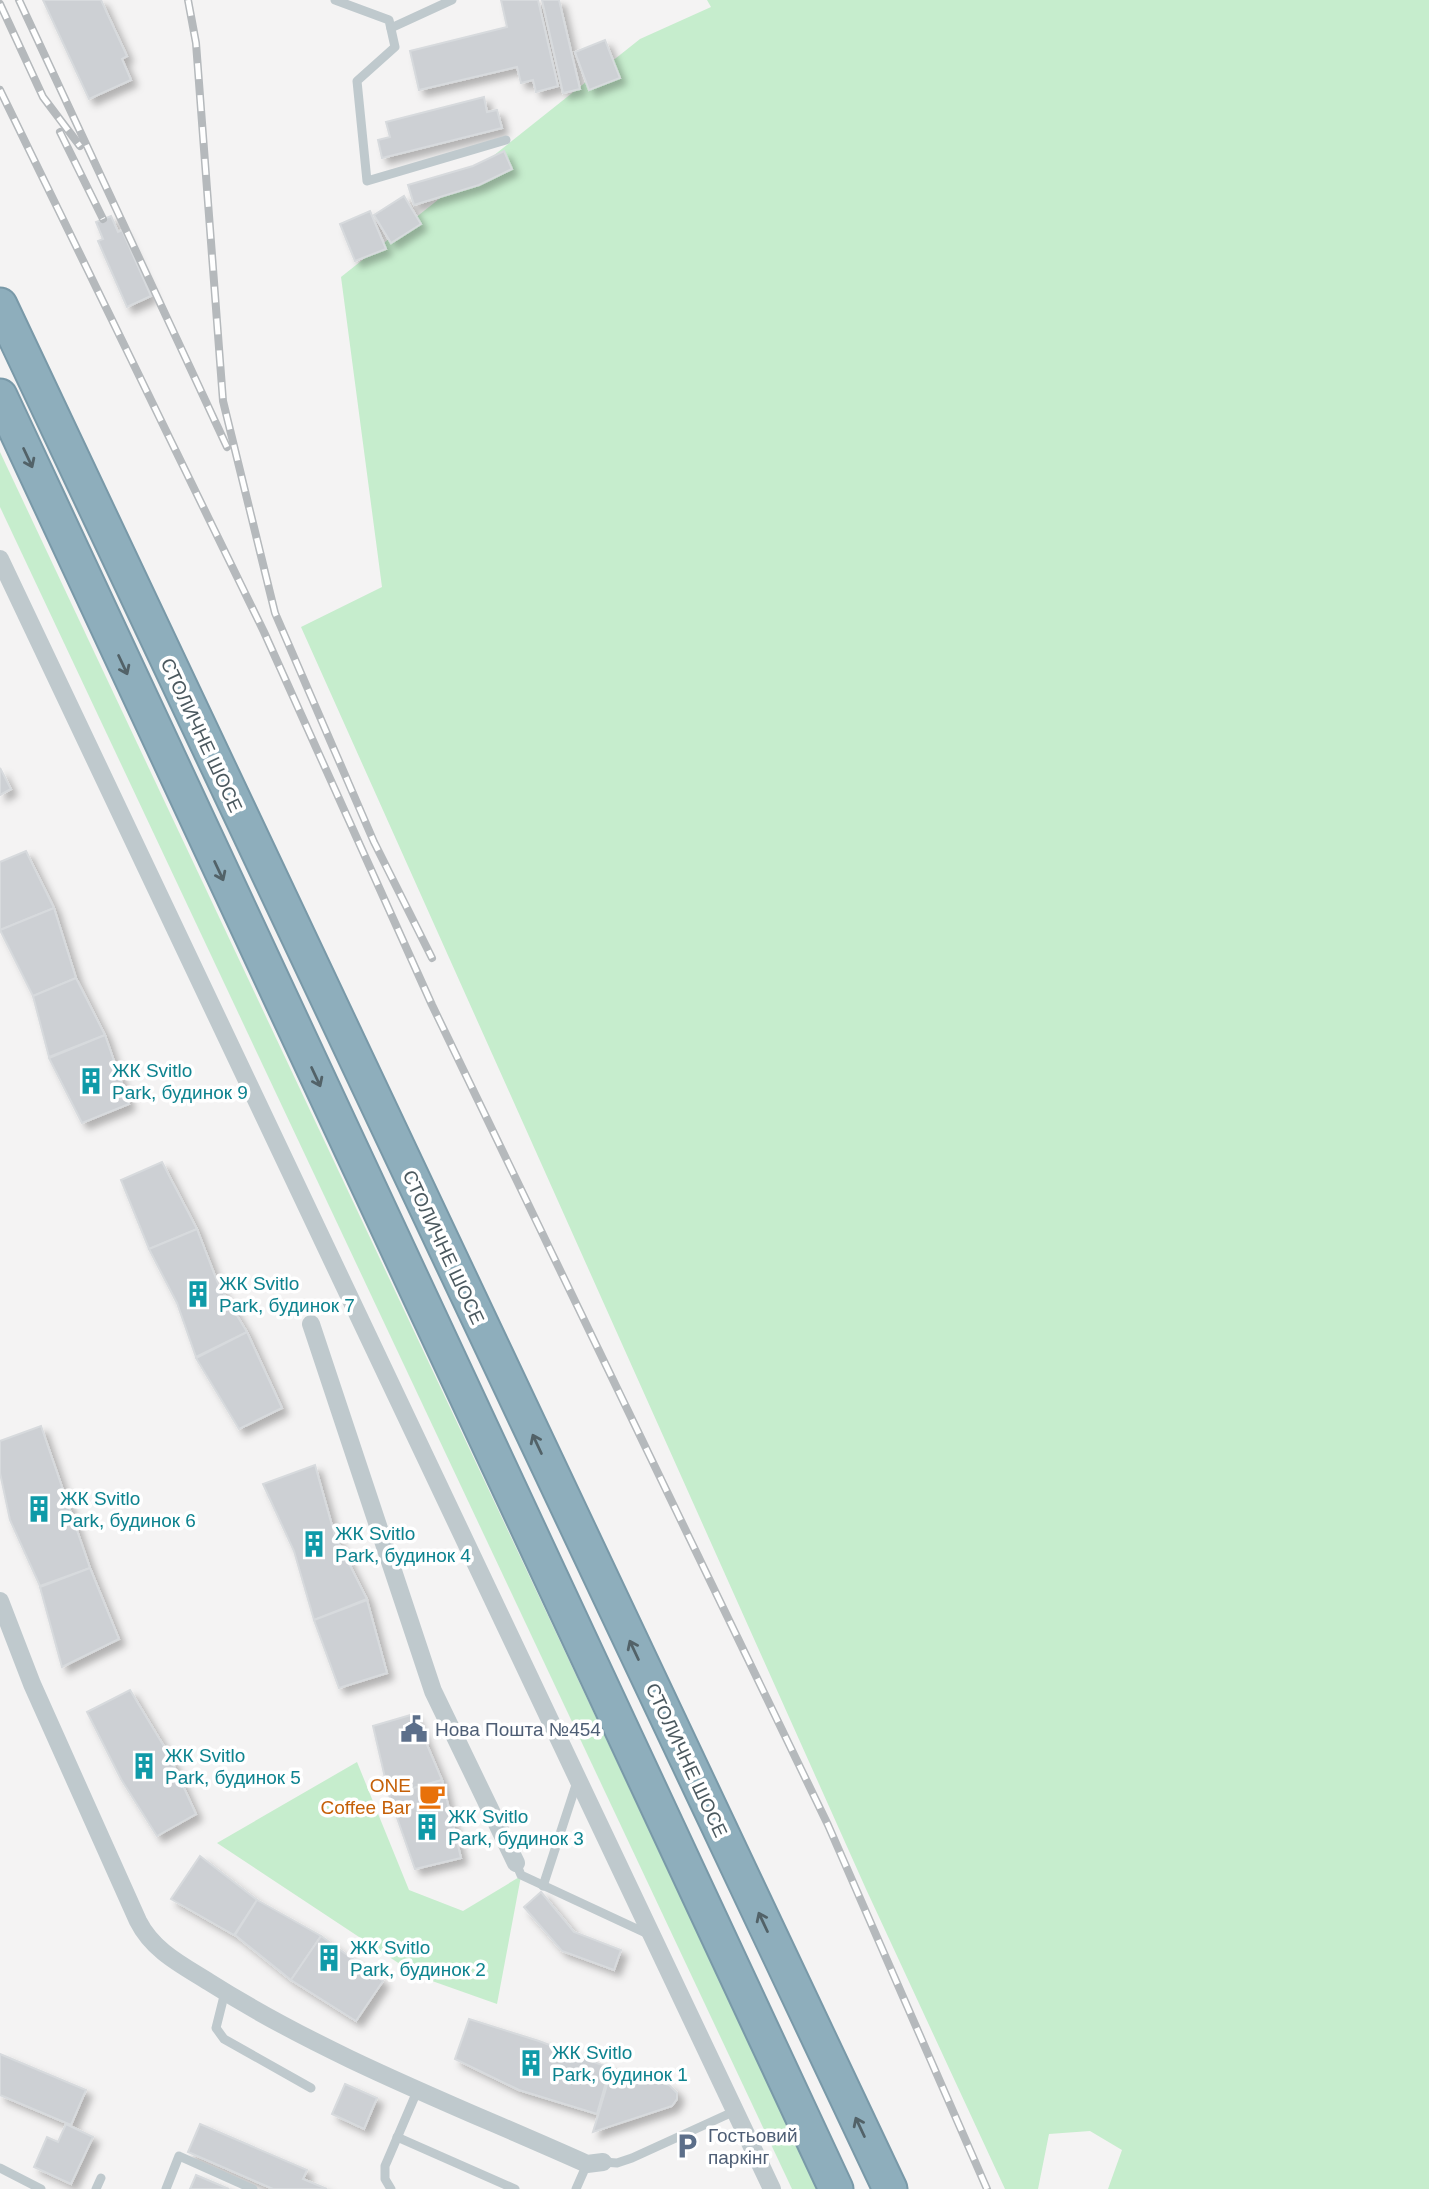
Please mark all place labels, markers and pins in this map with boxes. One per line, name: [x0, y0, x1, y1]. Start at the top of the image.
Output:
place label: ЖК Svitlo Park, будинок 9: [112, 1060, 248, 1103]
building icon: ЖК Svitlo Park, будинок 9: [76, 1066, 106, 1096]
place label: ЖК Svitlo Park, будинок 7: [219, 1273, 355, 1316]
building icon: ЖК Svitlo Park, будинок 7: [183, 1279, 213, 1309]
place label: ЖК Svitlo Park, будинок 6: [60, 1488, 196, 1531]
building icon: ЖК Svitlo Park, будинок 6: [24, 1494, 54, 1524]
place label: ЖК Svitlo Park, будинок 4: [335, 1523, 471, 1566]
building icon: ЖК Svitlo Park, будинок 4: [299, 1529, 329, 1559]
public building icon: Нова Пошта №454: [399, 1714, 429, 1744]
place label: Нова Пошта №454: [435, 1719, 601, 1740]
place label: ЖК Svitlo Park, будинок 5: [165, 1745, 301, 1788]
building icon: ЖК Svitlo Park, будинок 5: [129, 1751, 159, 1781]
place label: ONE Coffee Bar: [321, 1775, 412, 1818]
cafe icon: ONE Coffee Bar: [417, 1781, 447, 1811]
place label: ЖК Svitlo Park, будинок 3: [448, 1806, 584, 1849]
building icon: ЖК Svitlo Park, будинок 3: [412, 1812, 442, 1842]
place label: ЖК Svitlo Park, будинок 2: [350, 1937, 486, 1980]
building icon: ЖК Svitlo Park, будинок 2: [314, 1943, 344, 1973]
place label: ЖК Svitlo Park, будинок 1: [552, 2042, 688, 2085]
building icon: ЖК Svitlo Park, будинок 1: [516, 2048, 546, 2078]
place label: Гостьовий паркінг: [708, 2125, 798, 2168]
parking icon: Гостьовий паркінг: [672, 2131, 702, 2161]

